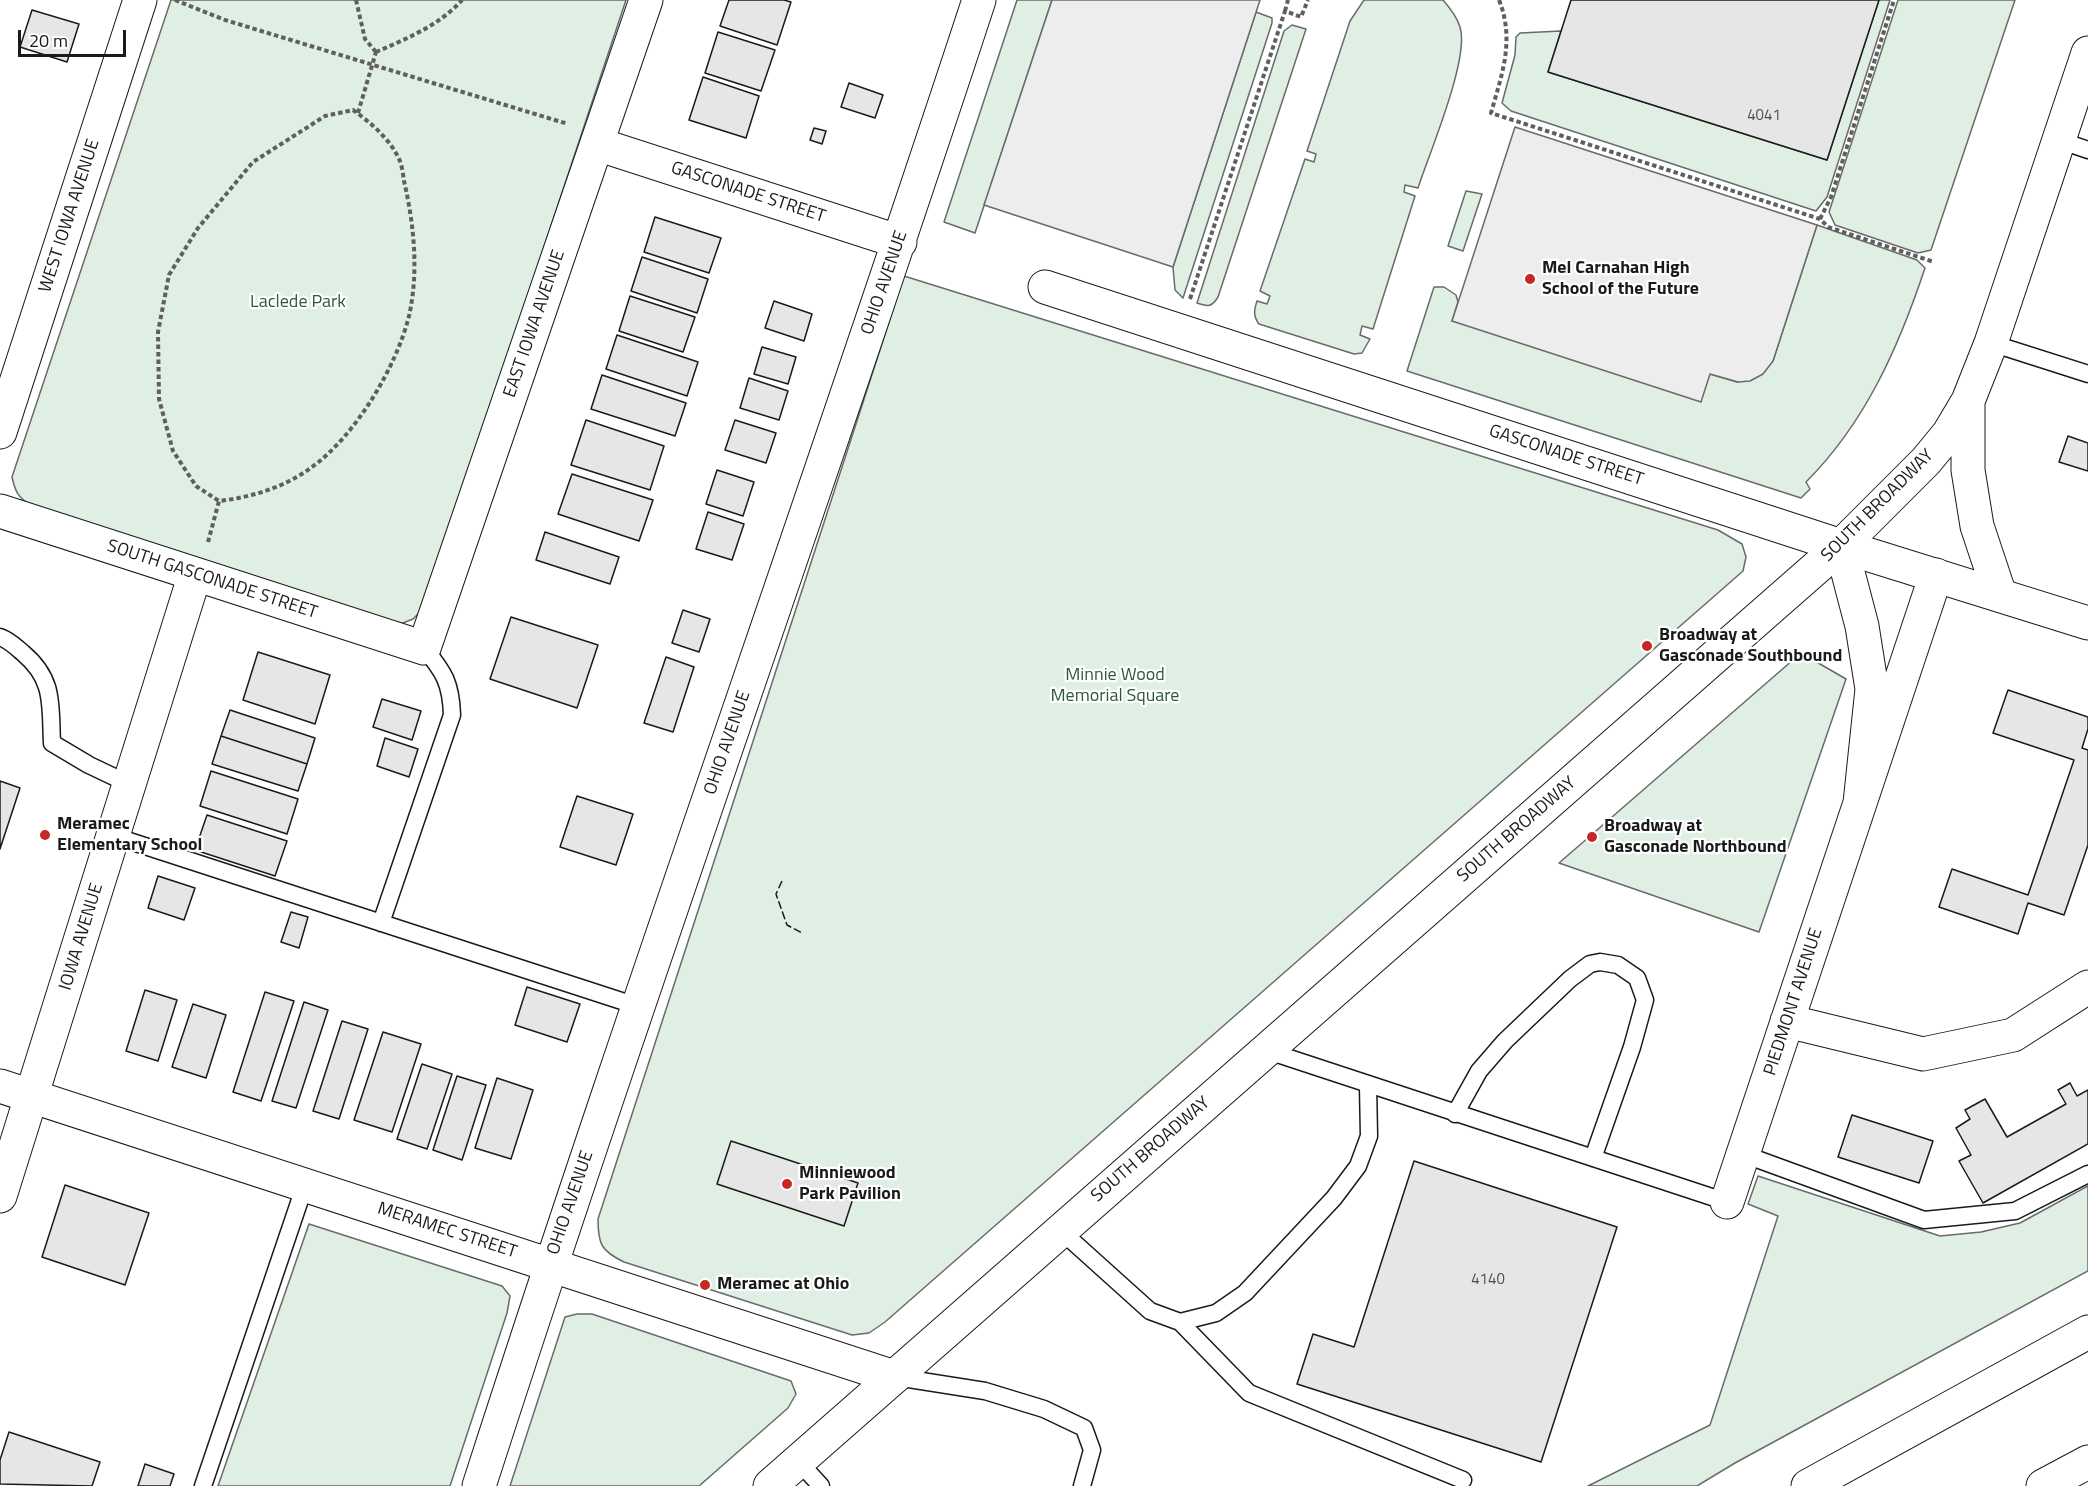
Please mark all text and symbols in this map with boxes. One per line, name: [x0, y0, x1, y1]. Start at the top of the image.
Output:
scale bar: [21, 18, 129, 56]
text: 20 m: [29, 27, 68, 54]
house number: 4041: [1747, 107, 1781, 125]
street label: WEST IOWA AVENUE: [35, 137, 105, 295]
street label: GASCONADE STREET: [668, 158, 828, 228]
street label: OHIO AVENUE: [857, 228, 913, 338]
street label: EAST IOWA AVENUE: [500, 247, 570, 401]
place label: Mel Carnahan High School of the Future: [1542, 258, 1699, 300]
marker: Mel Carnahan High School of the Future: [1523, 272, 1537, 286]
park label: Laclede Park: [250, 292, 346, 314]
street label: GASCONADE STREET: [1486, 421, 1646, 491]
street label: SOUTH BROADWAY: [1817, 445, 1939, 567]
street label: SOUTH GASCONADE STREET: [104, 536, 320, 624]
place label: Broadway at Gasconade Southbound: [1659, 625, 1842, 668]
marker: Broadway at Gasconade Southbound: [1640, 639, 1654, 653]
park label: Minnie Wood Memorial Square: [1051, 665, 1179, 708]
street label: OHIO AVENUE: [700, 688, 756, 798]
street label: SOUTH BROADWAY: [1453, 773, 1581, 887]
place label: Meramec Elementary School: [57, 814, 202, 856]
place label: Broadway at Gasconade Northbound: [1604, 816, 1787, 858]
marker: Meramec Elementary School: [38, 828, 52, 842]
marker: Broadway at Gasconade Northbound: [1585, 830, 1599, 844]
street label: IOWA AVENUE: [55, 881, 109, 993]
street label: PIEDMONT AVENUE: [1760, 926, 1828, 1078]
street label: SOUTH BROADWAY: [1087, 1093, 1215, 1207]
street label: OHIO AVENUE: [543, 1148, 599, 1258]
place label: Minniewood Park Pavilion: [799, 1163, 901, 1206]
marker: Minniewood Park Pavilion: [780, 1177, 794, 1191]
street label: MERAMEC STREET: [375, 1198, 519, 1264]
house number: 4140: [1471, 1271, 1505, 1289]
place label: Meramec at Ohio: [717, 1274, 849, 1296]
marker: Meramec at Ohio: [698, 1278, 712, 1292]

